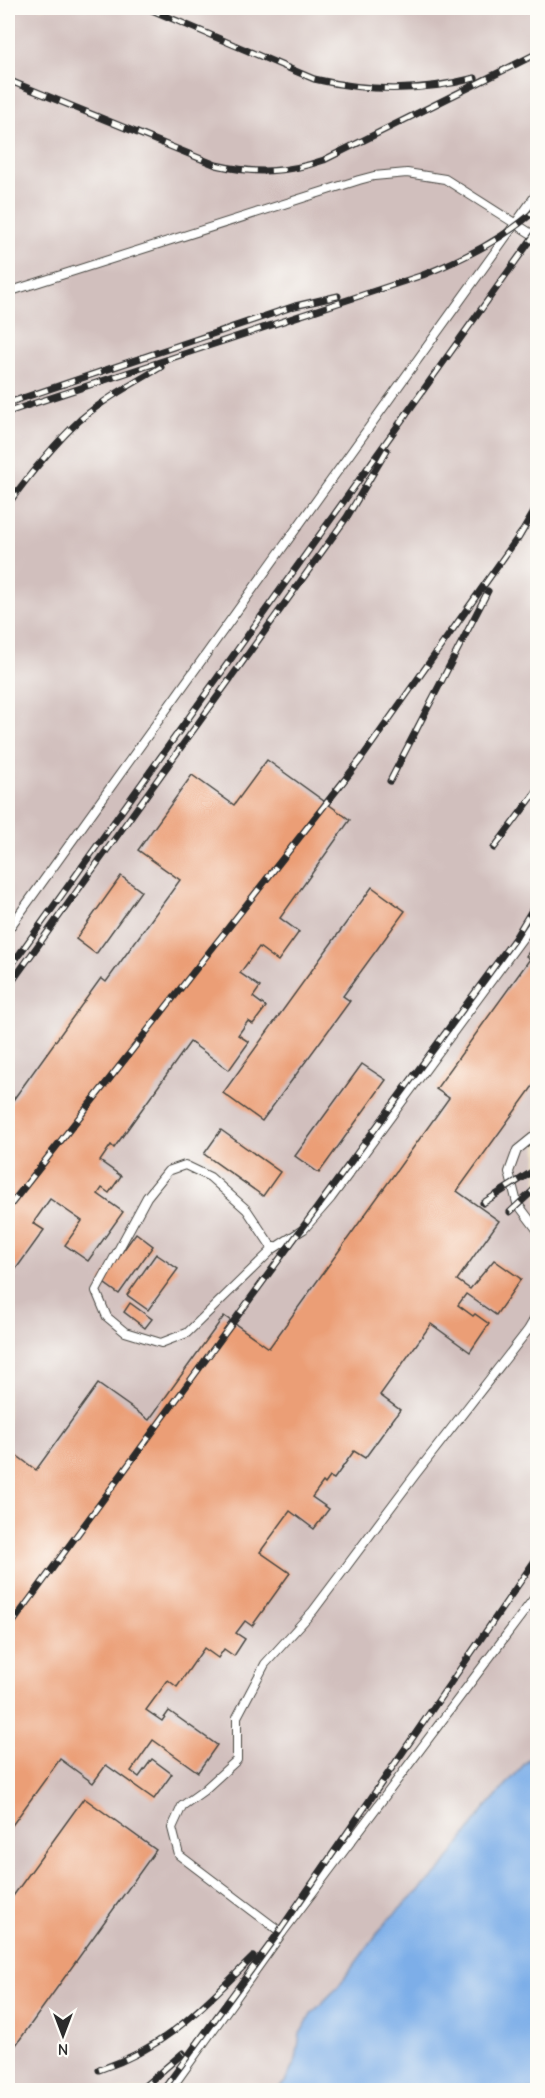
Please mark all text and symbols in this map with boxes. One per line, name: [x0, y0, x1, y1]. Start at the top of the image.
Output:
north arrow: [33, 2005, 93, 2065]
text: N: [58, 2040, 68, 2058]

